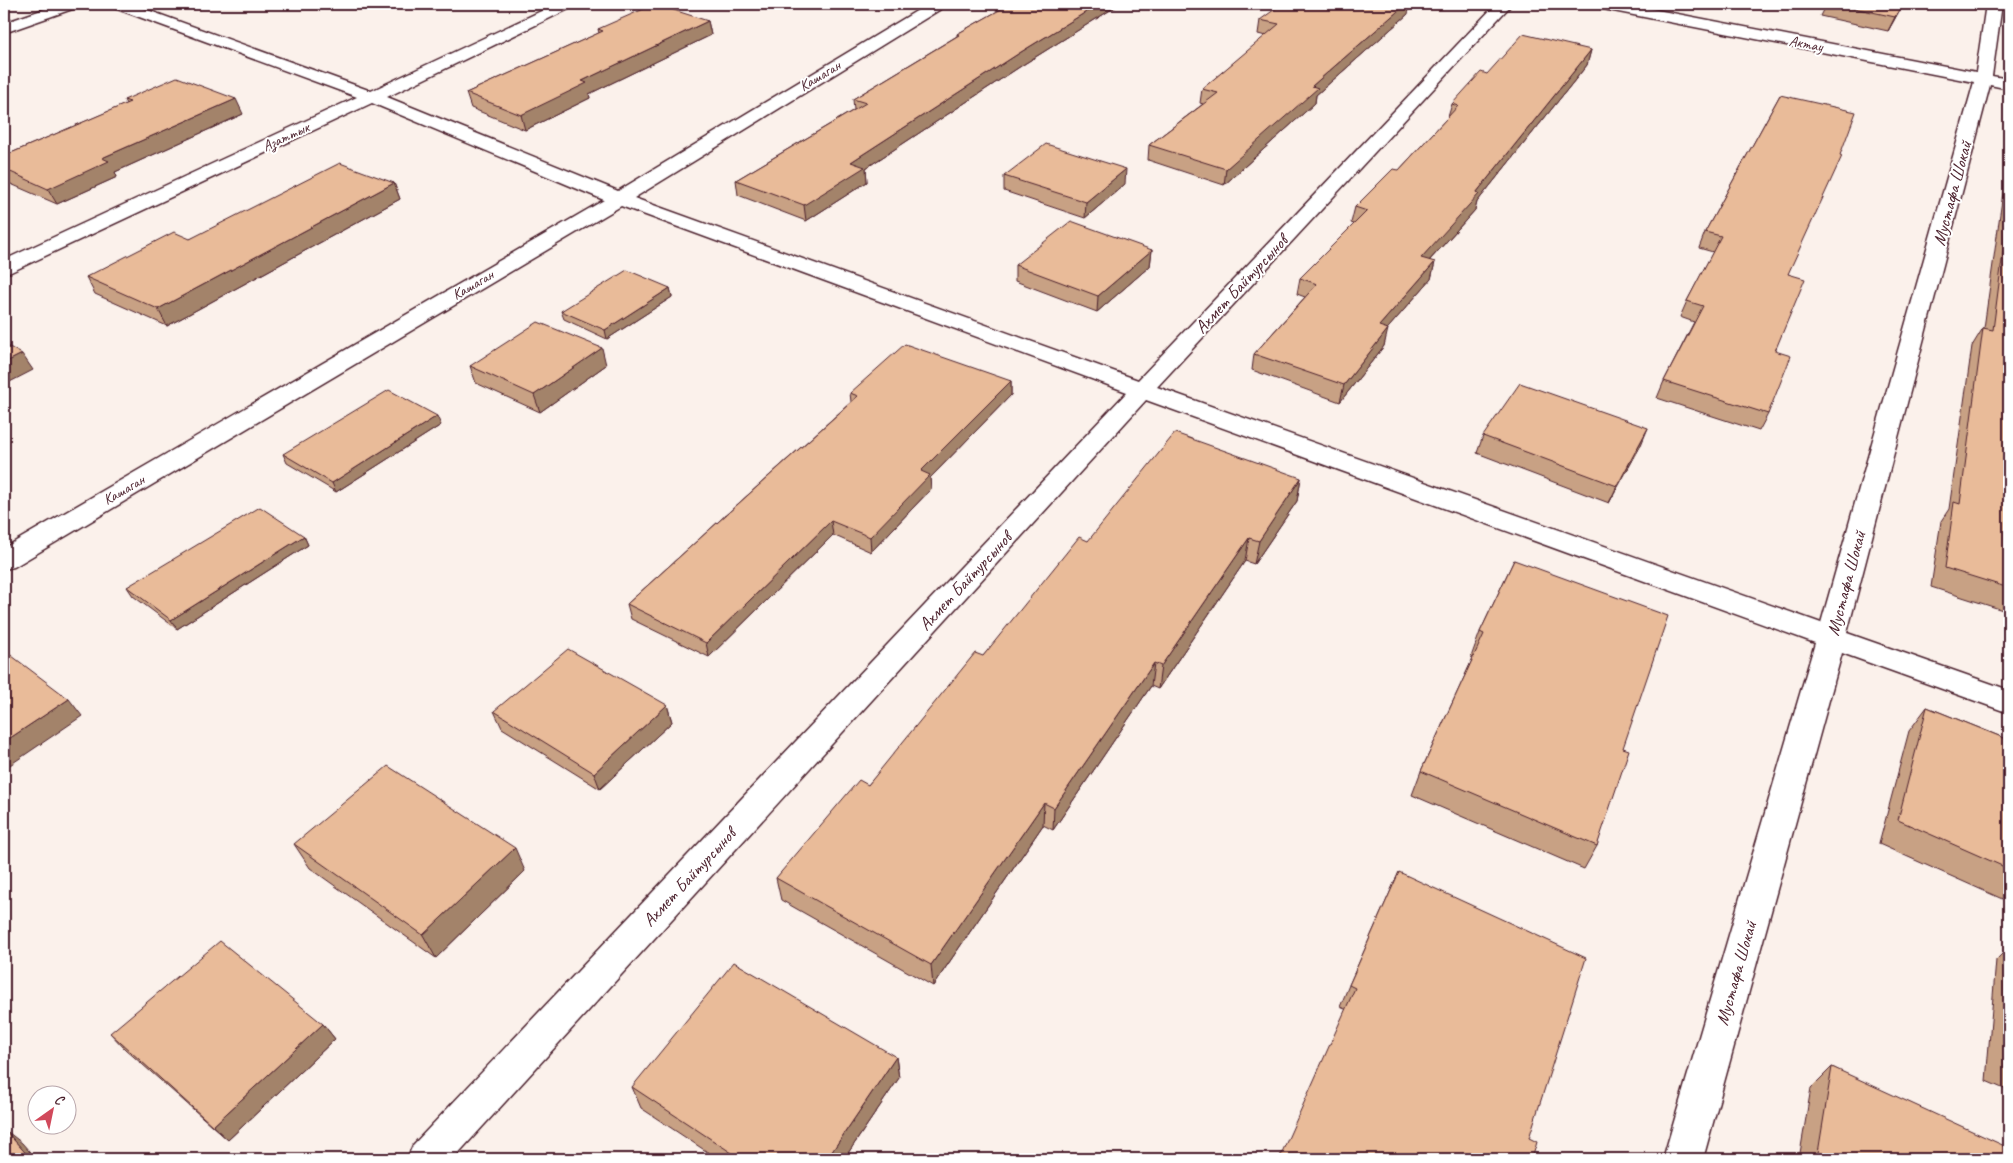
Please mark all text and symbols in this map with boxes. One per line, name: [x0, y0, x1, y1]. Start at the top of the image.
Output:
street label: Актау: [1788, 31, 1825, 57]
street label: Кашаган: [796, 55, 846, 96]
street label: Азаттык: [260, 117, 314, 156]
street label: Мустафа Шокай: [1927, 137, 1977, 248]
street label: Ахмет Байтурсынов: [1190, 228, 1294, 338]
street label: Кашаган: [449, 265, 499, 304]
street label: Кашаган: [100, 470, 150, 509]
street label: Ахмет Байтурсынов: [914, 525, 1018, 635]
street label: Мустафа Шокай: [1821, 527, 1871, 638]
street label: Ахмет Байтурсынов: [638, 821, 742, 931]
street label: Мустафа Шокай: [1711, 917, 1762, 1028]
north arrow: [28, 1086, 78, 1136]
text: С: [51, 1091, 68, 1110]

